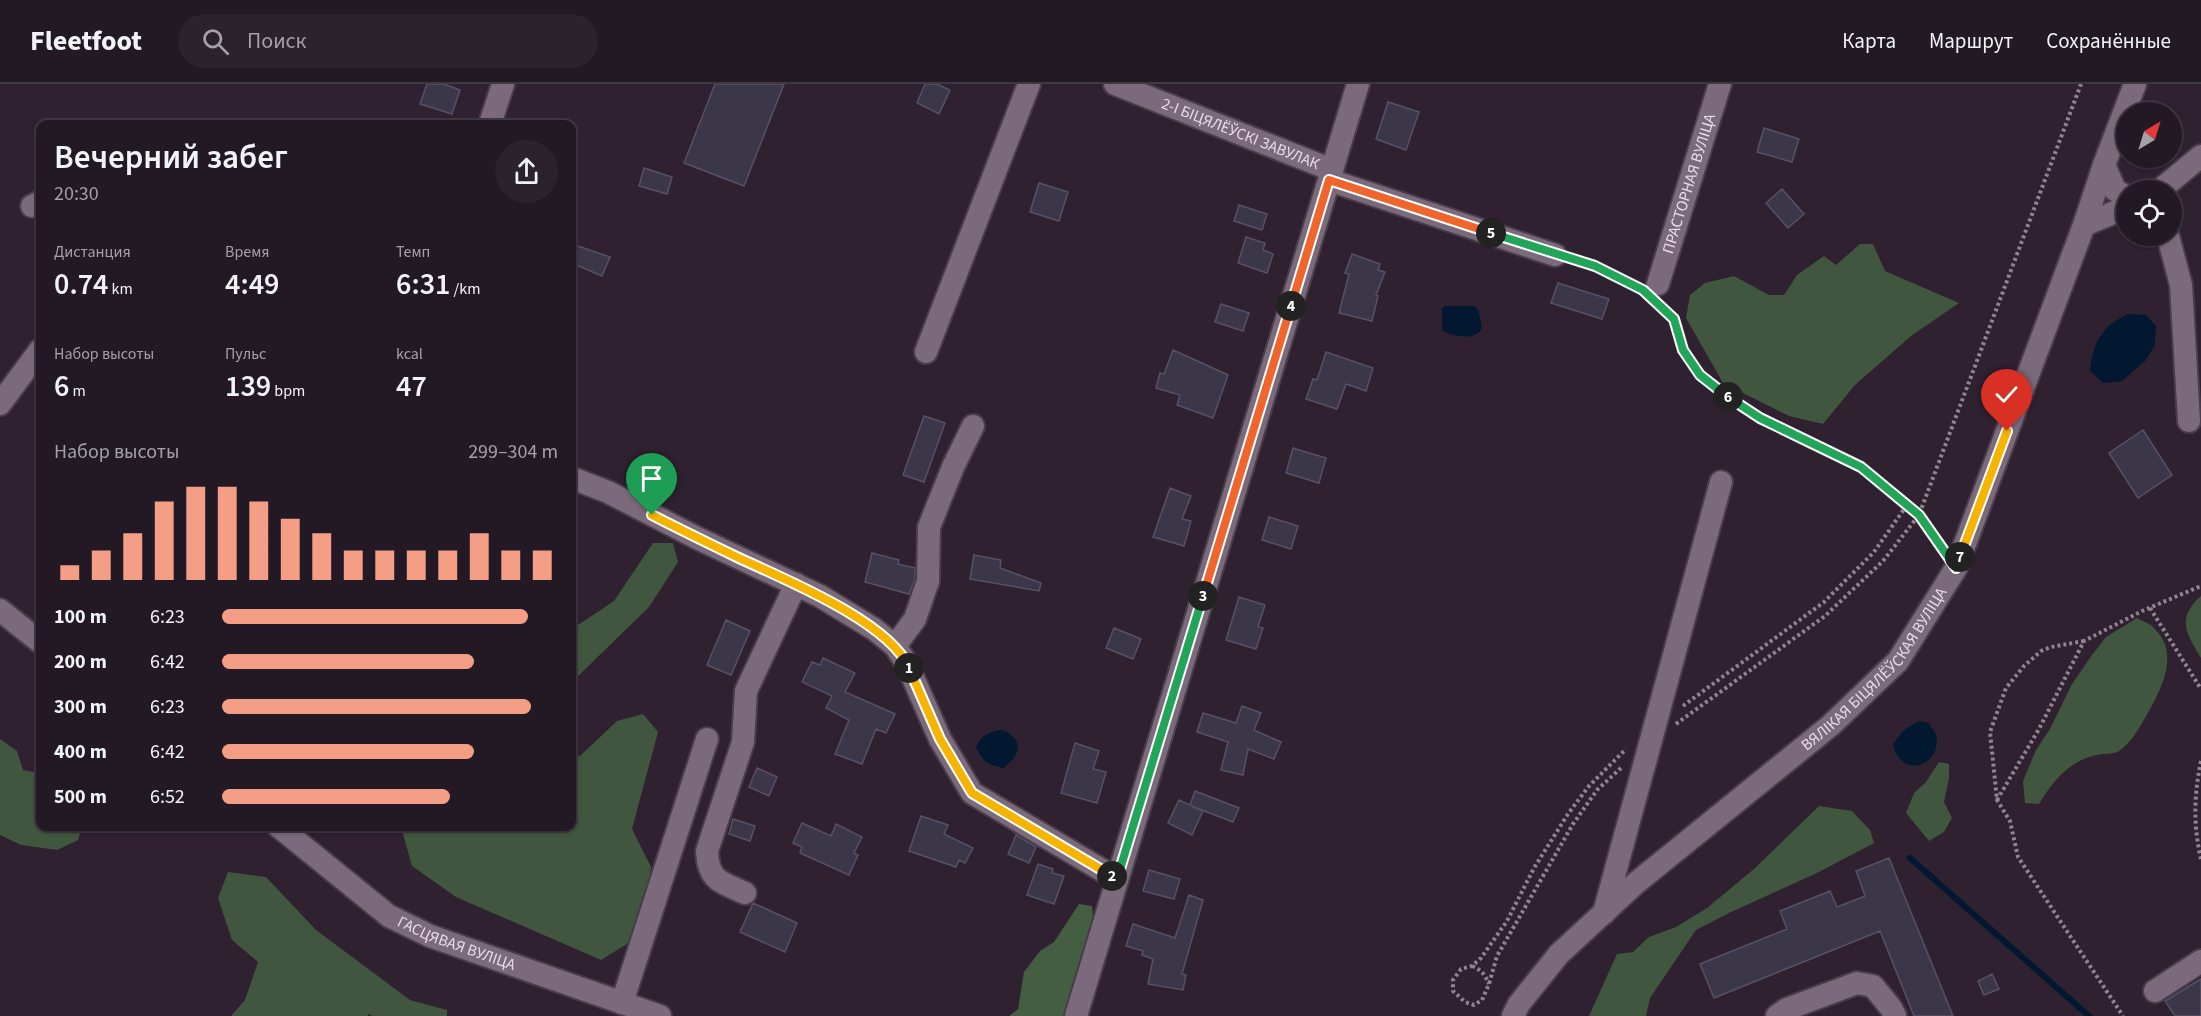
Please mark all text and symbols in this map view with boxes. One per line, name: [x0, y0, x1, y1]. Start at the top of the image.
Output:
search box: [178, 14, 598, 68]
text: Fleetfoot: [30, 21, 142, 61]
icon: search: [199, 25, 232, 58]
text: Поиск: [247, 25, 306, 57]
text: Карта: [1842, 26, 1896, 56]
text: Маршрут: [1929, 26, 2013, 56]
text: Сохранённые: [2046, 26, 2171, 56]
street label: 2-І БІЦЯЛЁЎСКІ ЗАВУЛАК: [1158, 93, 1323, 175]
north arrow: [2116, 102, 2182, 168]
map controls: [2116, 102, 2182, 246]
street label: ПРАСТОРНАЯ ВУЛІЦА: [1657, 111, 1721, 256]
text: Вечерний забег: [54, 134, 288, 181]
button: share: [495, 140, 558, 203]
text: 20:30: [54, 180, 99, 208]
button: locate: [2116, 180, 2182, 246]
pin: 5: [1476, 218, 1506, 248]
text: 5: [1487, 222, 1495, 244]
text: Дистанция: [54, 241, 131, 263]
text: Время: [225, 241, 270, 263]
text: Темп: [396, 241, 430, 263]
text: 0.74: [54, 263, 108, 306]
text: 4:49: [225, 263, 279, 306]
text: 6:31: [396, 263, 450, 306]
text: km: [108, 278, 133, 300]
text: /km: [450, 278, 480, 300]
pin: 4: [1276, 291, 1306, 321]
text: 4: [1287, 295, 1295, 317]
text: Набор высоты: [54, 343, 154, 365]
text: Пульс: [225, 343, 266, 365]
text: kcal: [396, 343, 423, 365]
text: 6: [54, 365, 69, 408]
text: 139: [225, 365, 271, 408]
text: 47: [396, 365, 427, 408]
pin: [1981, 369, 2032, 431]
icon: check: [1990, 378, 2023, 411]
text: m: [69, 380, 86, 402]
text: bpm: [271, 380, 305, 402]
pin: 6: [1713, 382, 1743, 412]
text: 6: [1724, 386, 1732, 408]
text: Набор высоты: [54, 438, 179, 466]
text: 299–304 m: [468, 438, 558, 466]
pin: [626, 453, 677, 515]
icon: arrive: [635, 462, 668, 495]
pin: 7: [1945, 542, 1975, 572]
text: 7: [1956, 546, 1964, 568]
pin: 3: [1188, 581, 1218, 611]
street label: ВЯЛІКАЯ БІЦЯЛЁЎСКАЯ ВУЛІЦА: [1796, 583, 1952, 756]
text: 3: [1199, 585, 1207, 607]
text: 100 m: [54, 603, 107, 631]
text: 6:23: [150, 603, 185, 631]
text: 200 m: [54, 648, 107, 676]
text: 6:42: [150, 648, 185, 676]
pin: 1: [894, 653, 924, 683]
text: 1: [905, 657, 913, 679]
text: 300 m: [54, 693, 107, 721]
text: 6:23: [150, 693, 185, 721]
text: 400 m: [54, 738, 107, 766]
text: 6:42: [150, 738, 185, 766]
text: 500 m: [54, 783, 107, 811]
text: 6:52: [150, 783, 185, 811]
pin: 2: [1097, 861, 1127, 891]
text: 2: [1108, 865, 1116, 887]
street label: ГАСЦЯВАЯ ВУЛІЦА: [394, 911, 519, 976]

